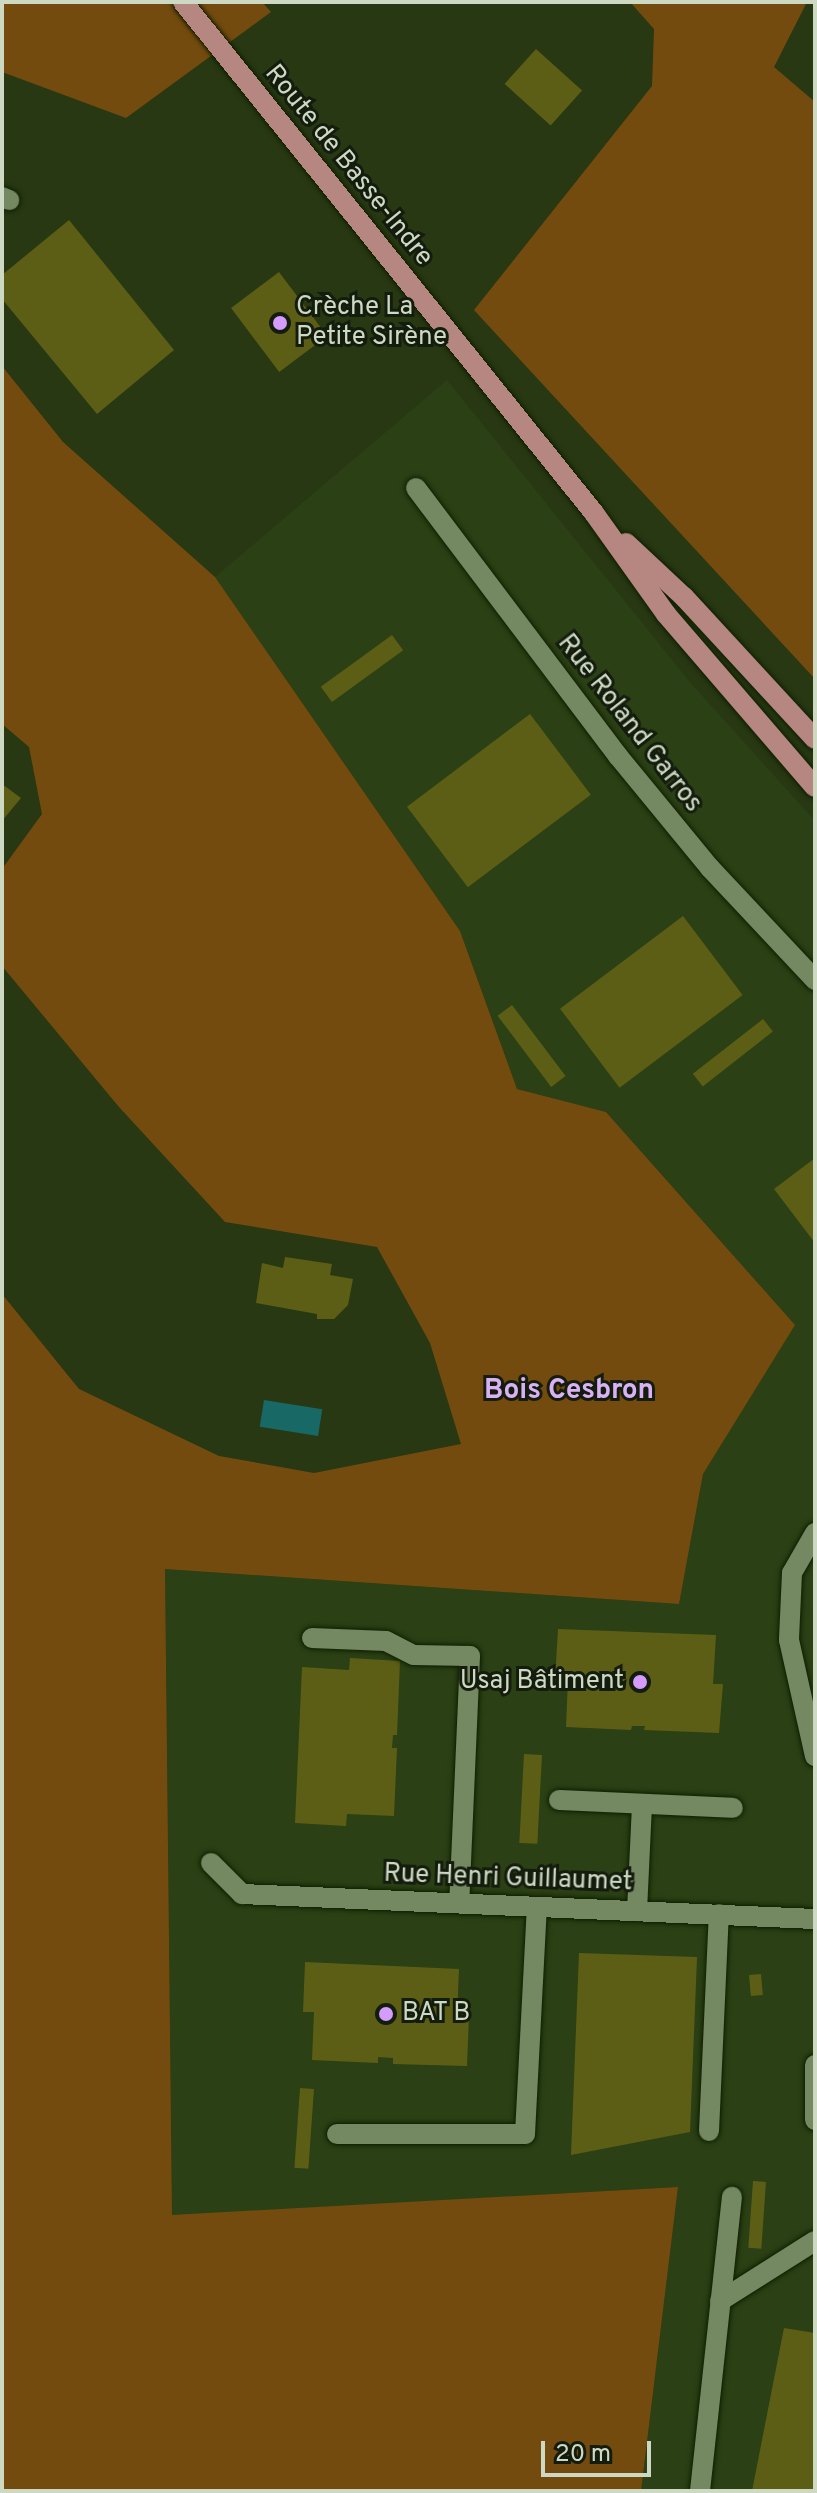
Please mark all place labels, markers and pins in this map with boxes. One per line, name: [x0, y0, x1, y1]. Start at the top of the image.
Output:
place label: Crèche La Petite Sirène: [296, 292, 447, 354]
marker: Crèche La Petite Sirène: [271, 314, 289, 332]
place label: Usaj Bâtiment: [460, 1666, 624, 1698]
marker: Usaj Bâtiment: [631, 1673, 649, 1691]
place label: BAT B: [402, 1998, 471, 2030]
marker: BAT B: [377, 2005, 395, 2023]

